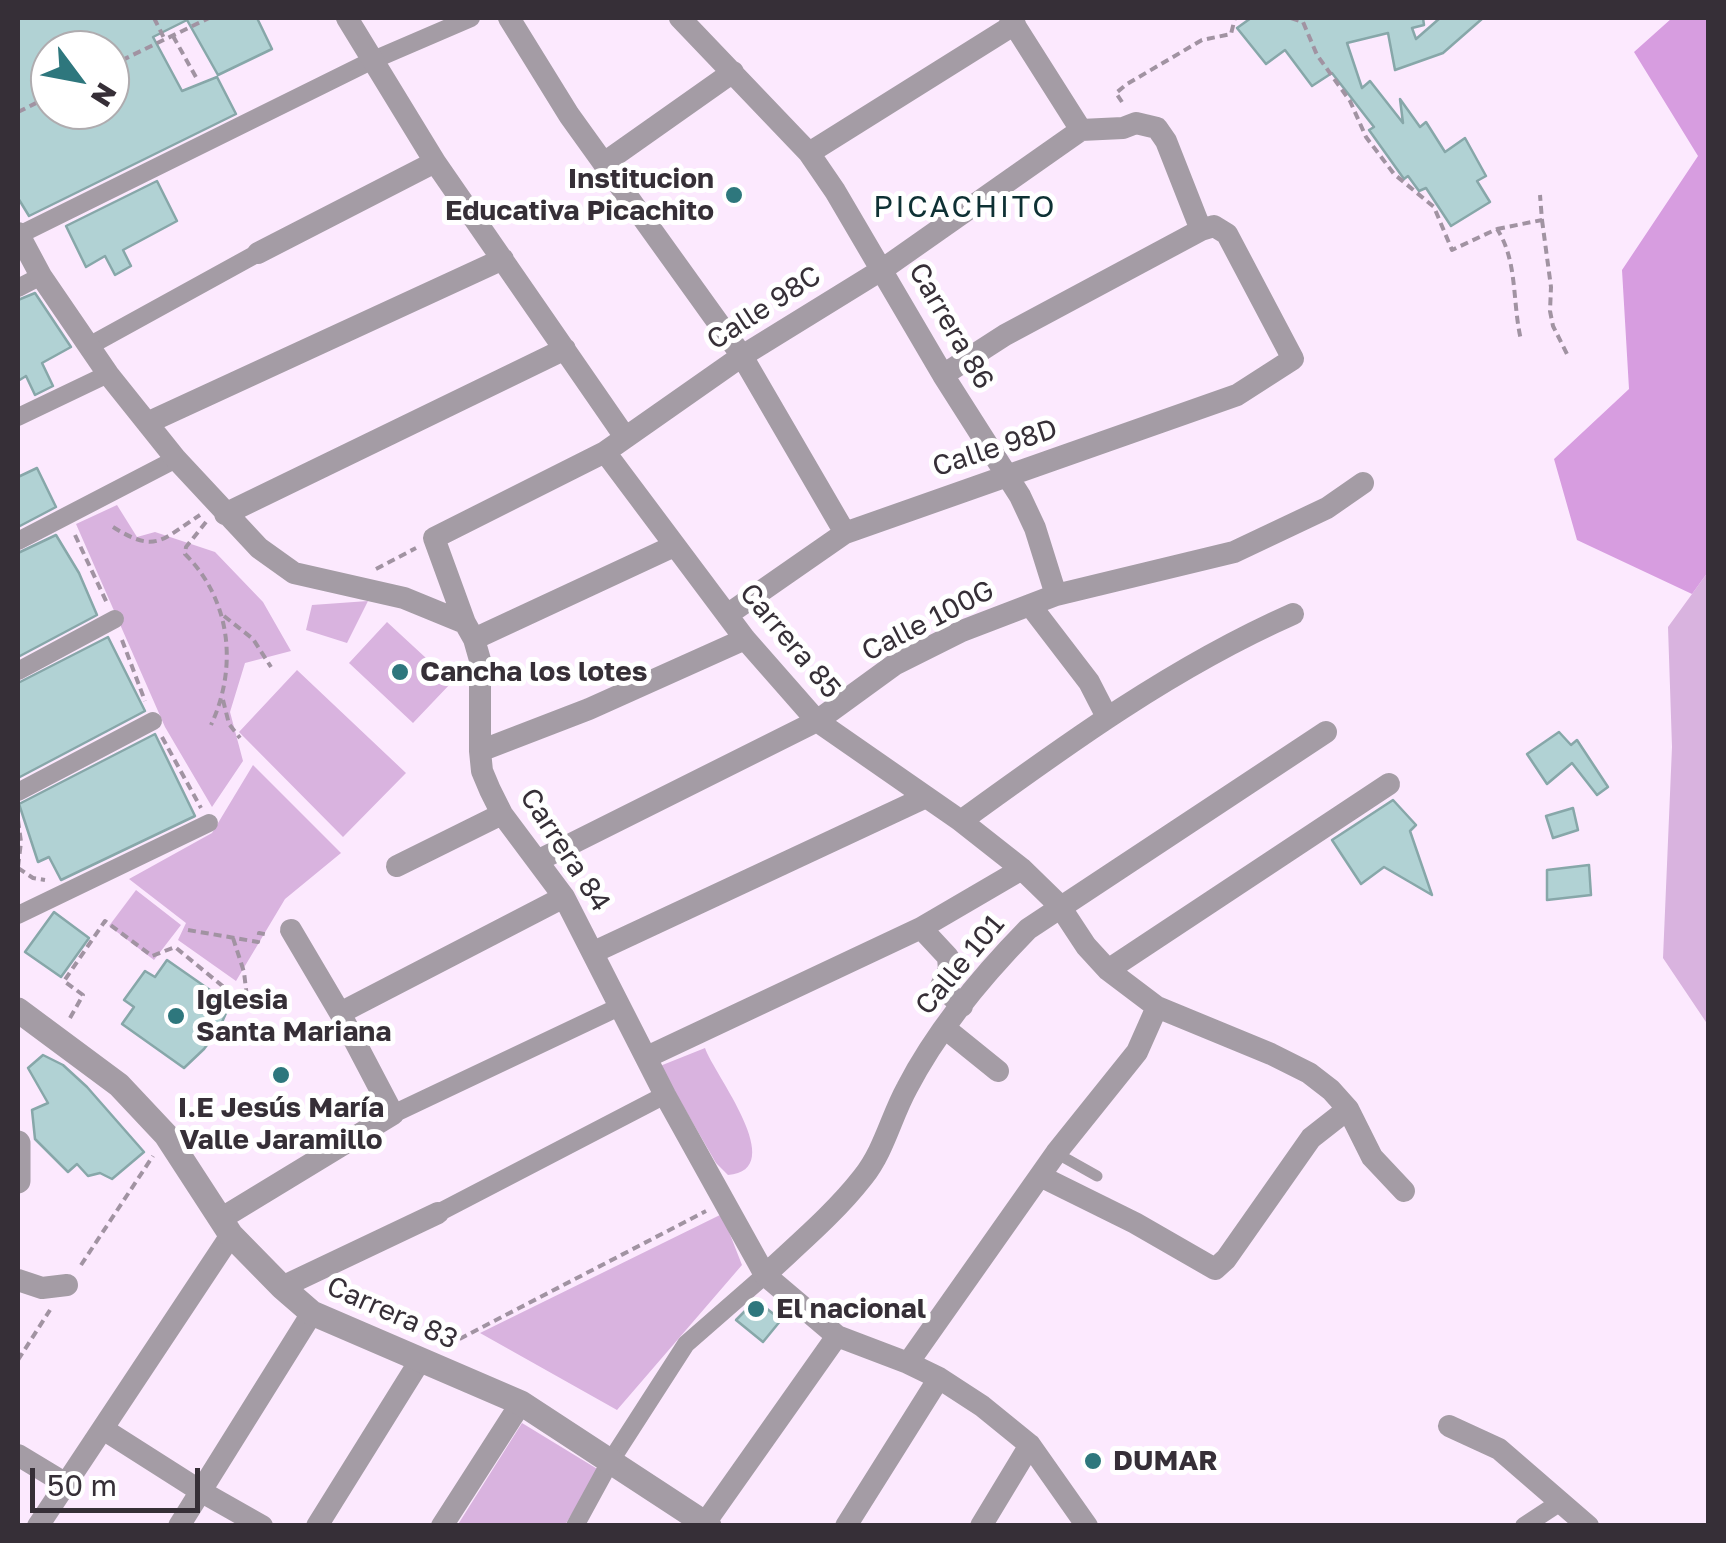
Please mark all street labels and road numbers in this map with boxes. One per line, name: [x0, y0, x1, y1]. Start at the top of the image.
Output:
street label: Carrera 86: [901, 257, 1001, 395]
street label: Calle 98C: [701, 259, 827, 357]
street label: Calle 98D: [928, 412, 1062, 484]
street label: Calle 100G: [856, 573, 1000, 669]
street label: Carrera 85: [732, 577, 848, 705]
street label: Carrera 84: [513, 782, 617, 918]
street label: Calle 101: [908, 908, 1012, 1022]
street label: Carrera 83: [321, 1269, 463, 1357]

